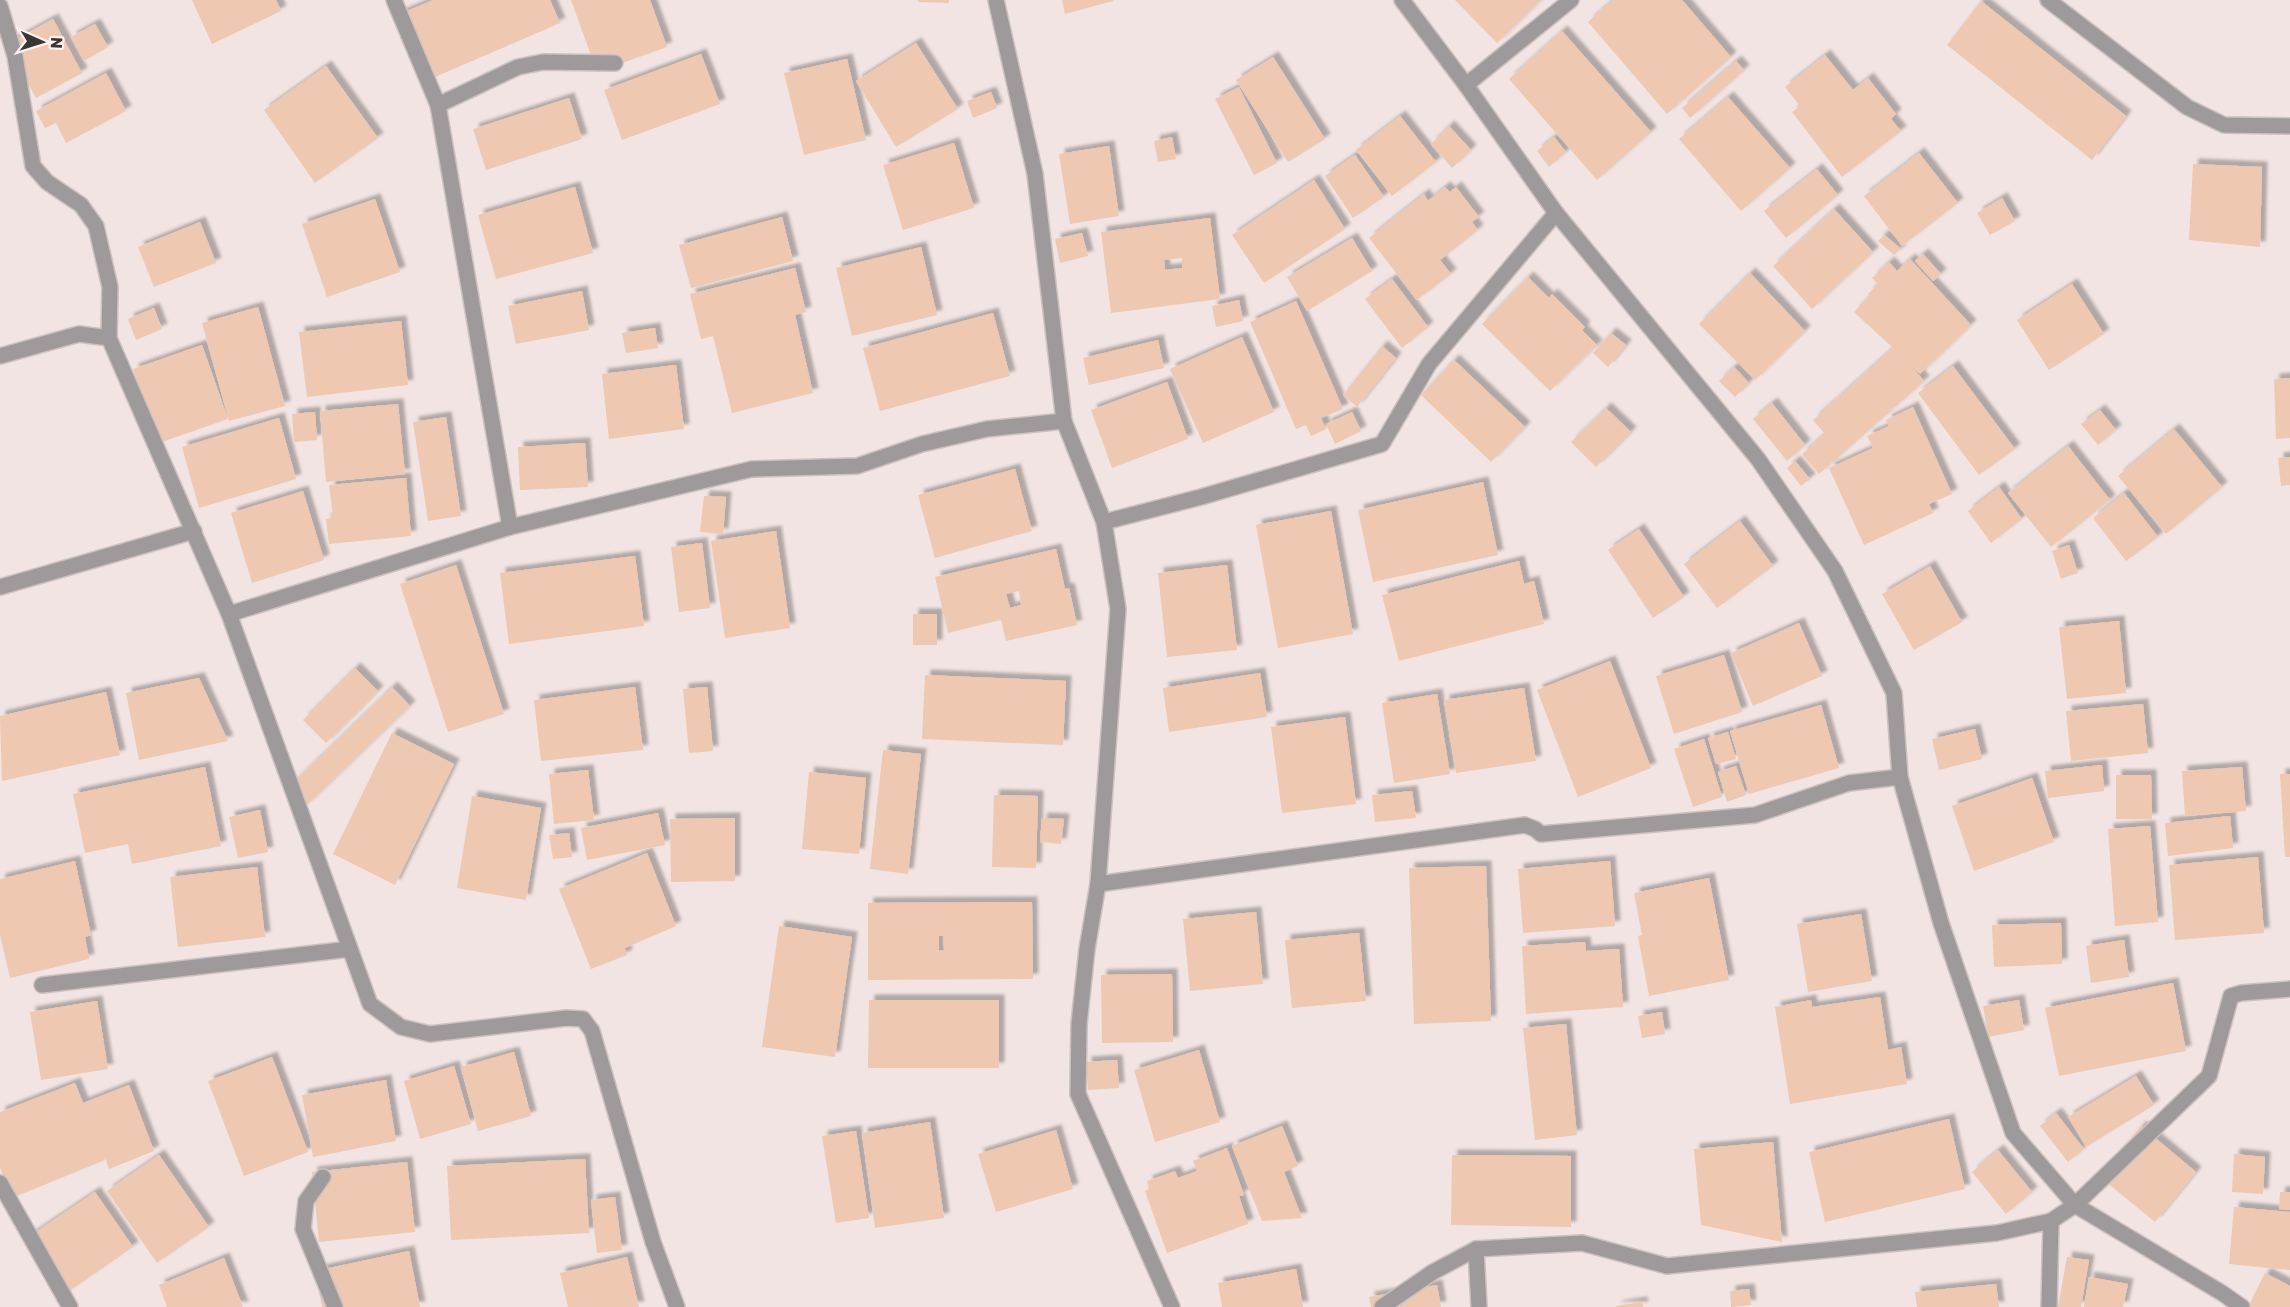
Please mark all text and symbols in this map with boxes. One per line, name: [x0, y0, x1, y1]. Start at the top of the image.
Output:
north arrow: [12, 12, 72, 72]
text: N: [47, 37, 66, 49]

